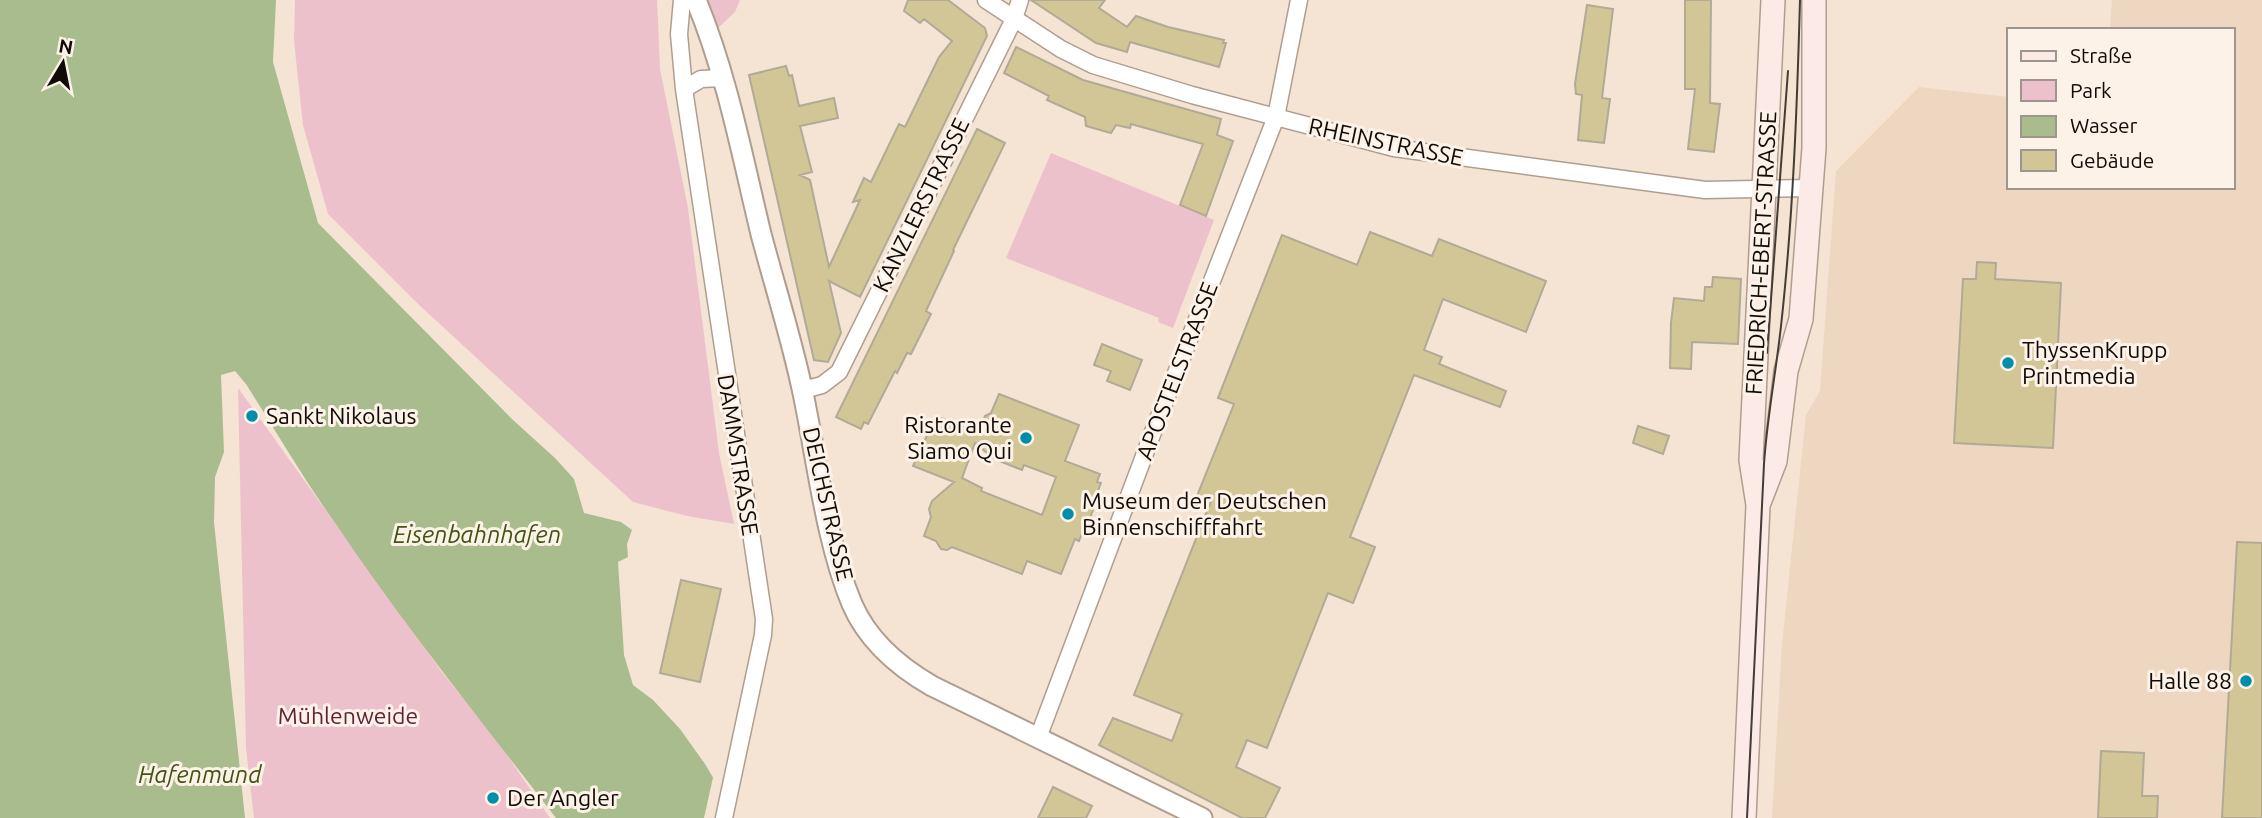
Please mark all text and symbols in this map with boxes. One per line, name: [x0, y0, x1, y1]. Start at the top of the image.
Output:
north arrow: [28, 28, 98, 98]
legend: [2007, 28, 2234, 189]
text: N: [57, 34, 75, 58]
text: Straße: [2070, 43, 2132, 67]
text: Park: [2070, 78, 2112, 102]
street label: FRIEDRICH-EBERT-STRASSE: [1741, 111, 1780, 395]
street label: RHEINSTRASSE: [1306, 113, 1466, 170]
text: Wasser: [2070, 113, 2138, 137]
street label: KANZLERSTRASSE: [868, 114, 973, 296]
text: Gebäude: [2070, 148, 2154, 172]
street label: APOSTELSTRASSE: [1131, 278, 1222, 463]
place label: ThyssenKrupp Printmedia: [2022, 337, 2167, 388]
marker: ThyssenKrupp Printmedia: [2000, 355, 2016, 371]
street label: DAMMSTRASSE: [713, 372, 764, 537]
place label: Sankt Nikolaus: [266, 403, 417, 428]
marker: Sankt Nikolaus: [244, 408, 260, 424]
place label: Ristorante Siamo Qui: [904, 412, 1012, 463]
street label: DEICHSTRASSE: [799, 424, 858, 583]
marker: Ristorante Siamo Qui: [1018, 430, 1034, 446]
place label: Museum der Deutschen Binnenschifffahrt: [1082, 488, 1327, 539]
marker: Museum der Deutschen Binnenschifffahrt: [1060, 506, 1076, 522]
water label: Eisenbahnhafen: [393, 521, 561, 548]
place label: Halle 88: [2148, 668, 2232, 693]
marker: Halle 88: [2238, 673, 2254, 689]
park label: Mühlenweide: [278, 703, 418, 728]
water label: Hafenmund: [138, 761, 262, 788]
place label: Der Angler: [507, 785, 619, 810]
marker: Der Angler: [485, 790, 501, 806]

